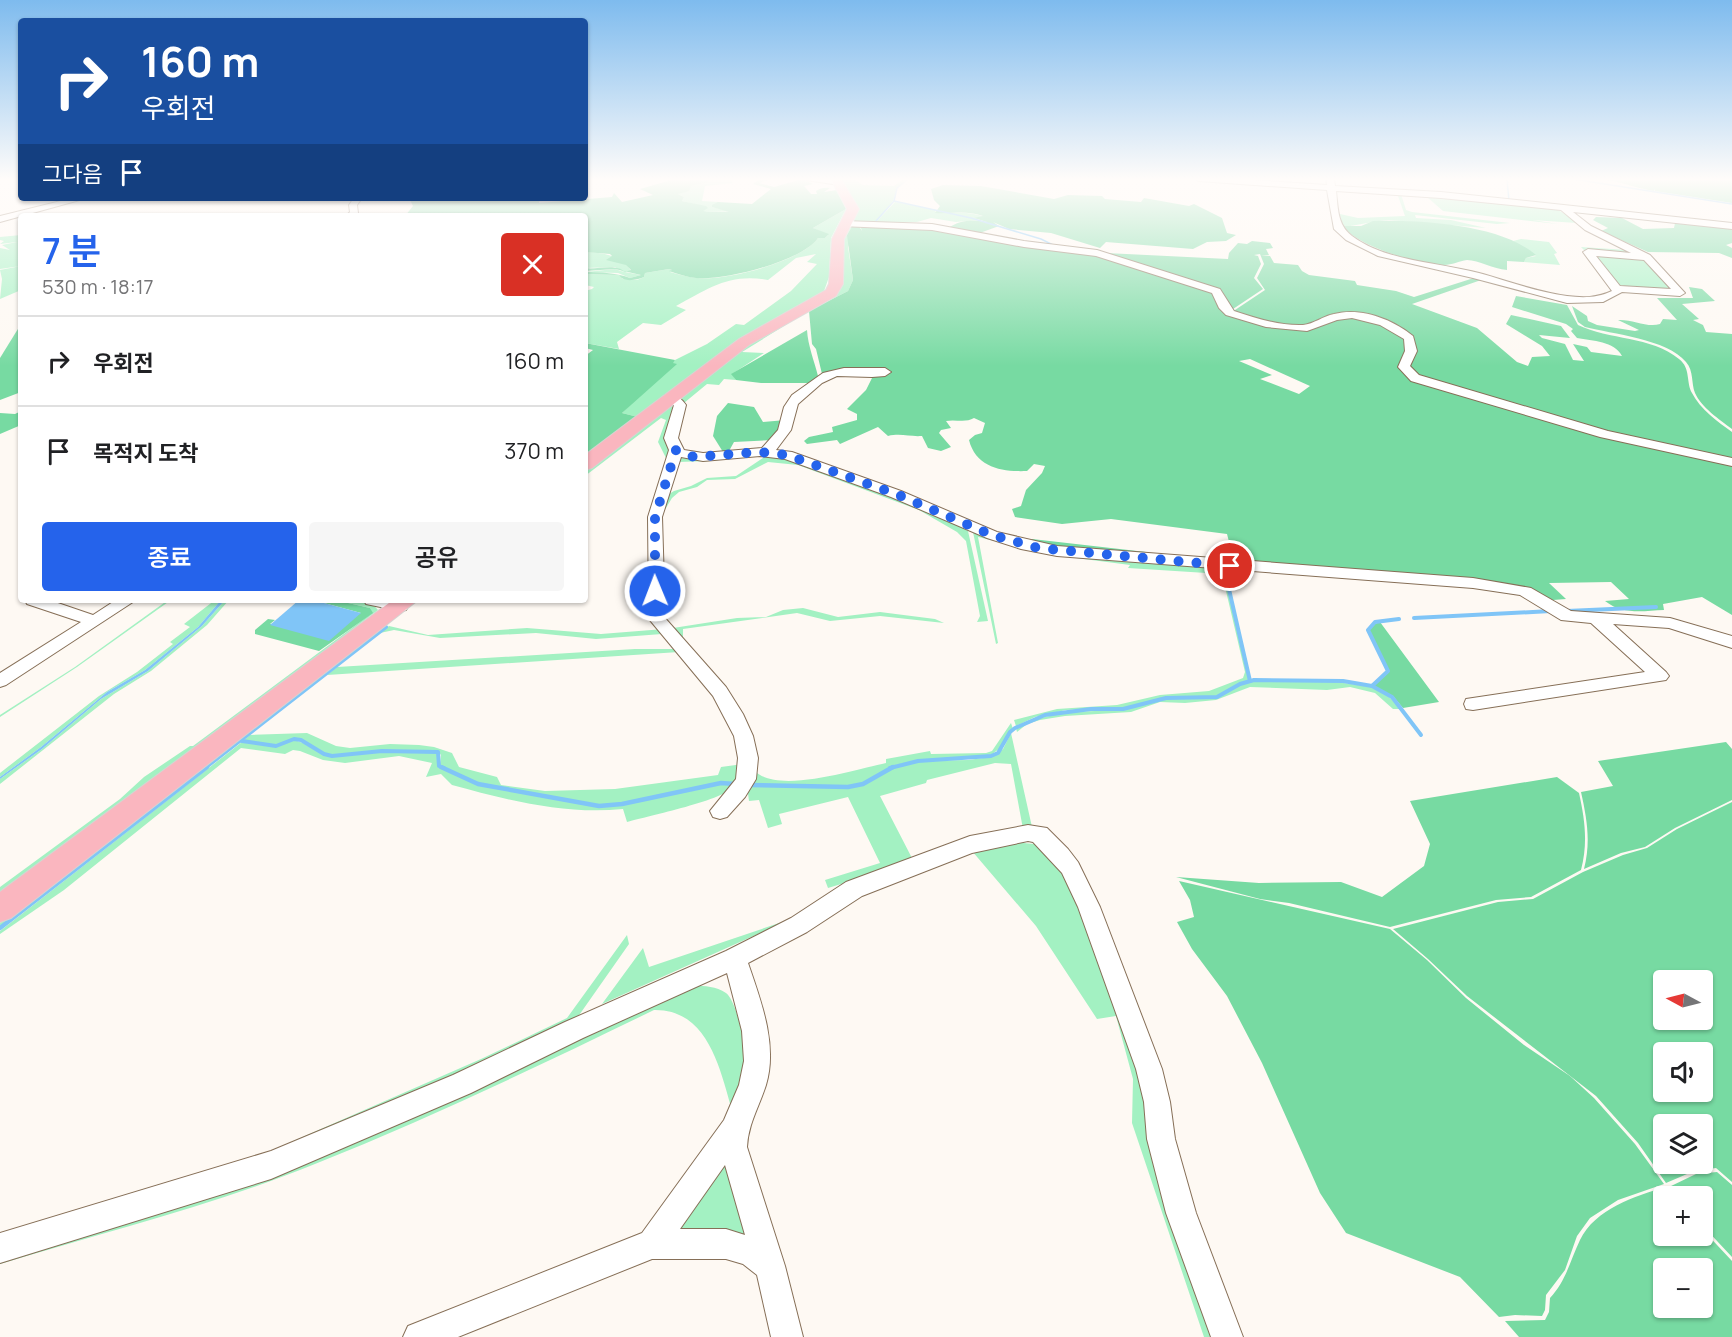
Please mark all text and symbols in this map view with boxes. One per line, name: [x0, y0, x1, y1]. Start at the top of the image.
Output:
text: 160 m: [141, 32, 259, 90]
icon: right: [42, 42, 120, 120]
text: 우회전: [141, 89, 216, 126]
icon: arrive: [115, 156, 148, 189]
text: 그다음: [42, 159, 103, 189]
text: 7 분: [42, 226, 101, 275]
button: close: [501, 233, 564, 296]
text: 530 m · 18:17: [42, 273, 154, 300]
icon: right: [42, 345, 75, 378]
text: 160 m: [505, 346, 564, 376]
text: 우회전: [93, 348, 154, 378]
icon: arrive: [42, 435, 75, 468]
text: 370 m: [504, 436, 564, 466]
text: 목적지 도착: [93, 438, 199, 468]
button: 종료: [42, 522, 297, 591]
button: 공유: [309, 522, 564, 591]
pin: [1204, 540, 1255, 591]
icon: arrive: [1213, 549, 1246, 582]
position arrow: [623, 559, 687, 623]
north arrow: [1653, 970, 1713, 1030]
map controls: [1653, 970, 1713, 1318]
button: sound: [1653, 1042, 1713, 1102]
button: layers: [1653, 1114, 1713, 1174]
button: +: [1653, 1186, 1713, 1246]
button: −: [1653, 1258, 1713, 1318]

